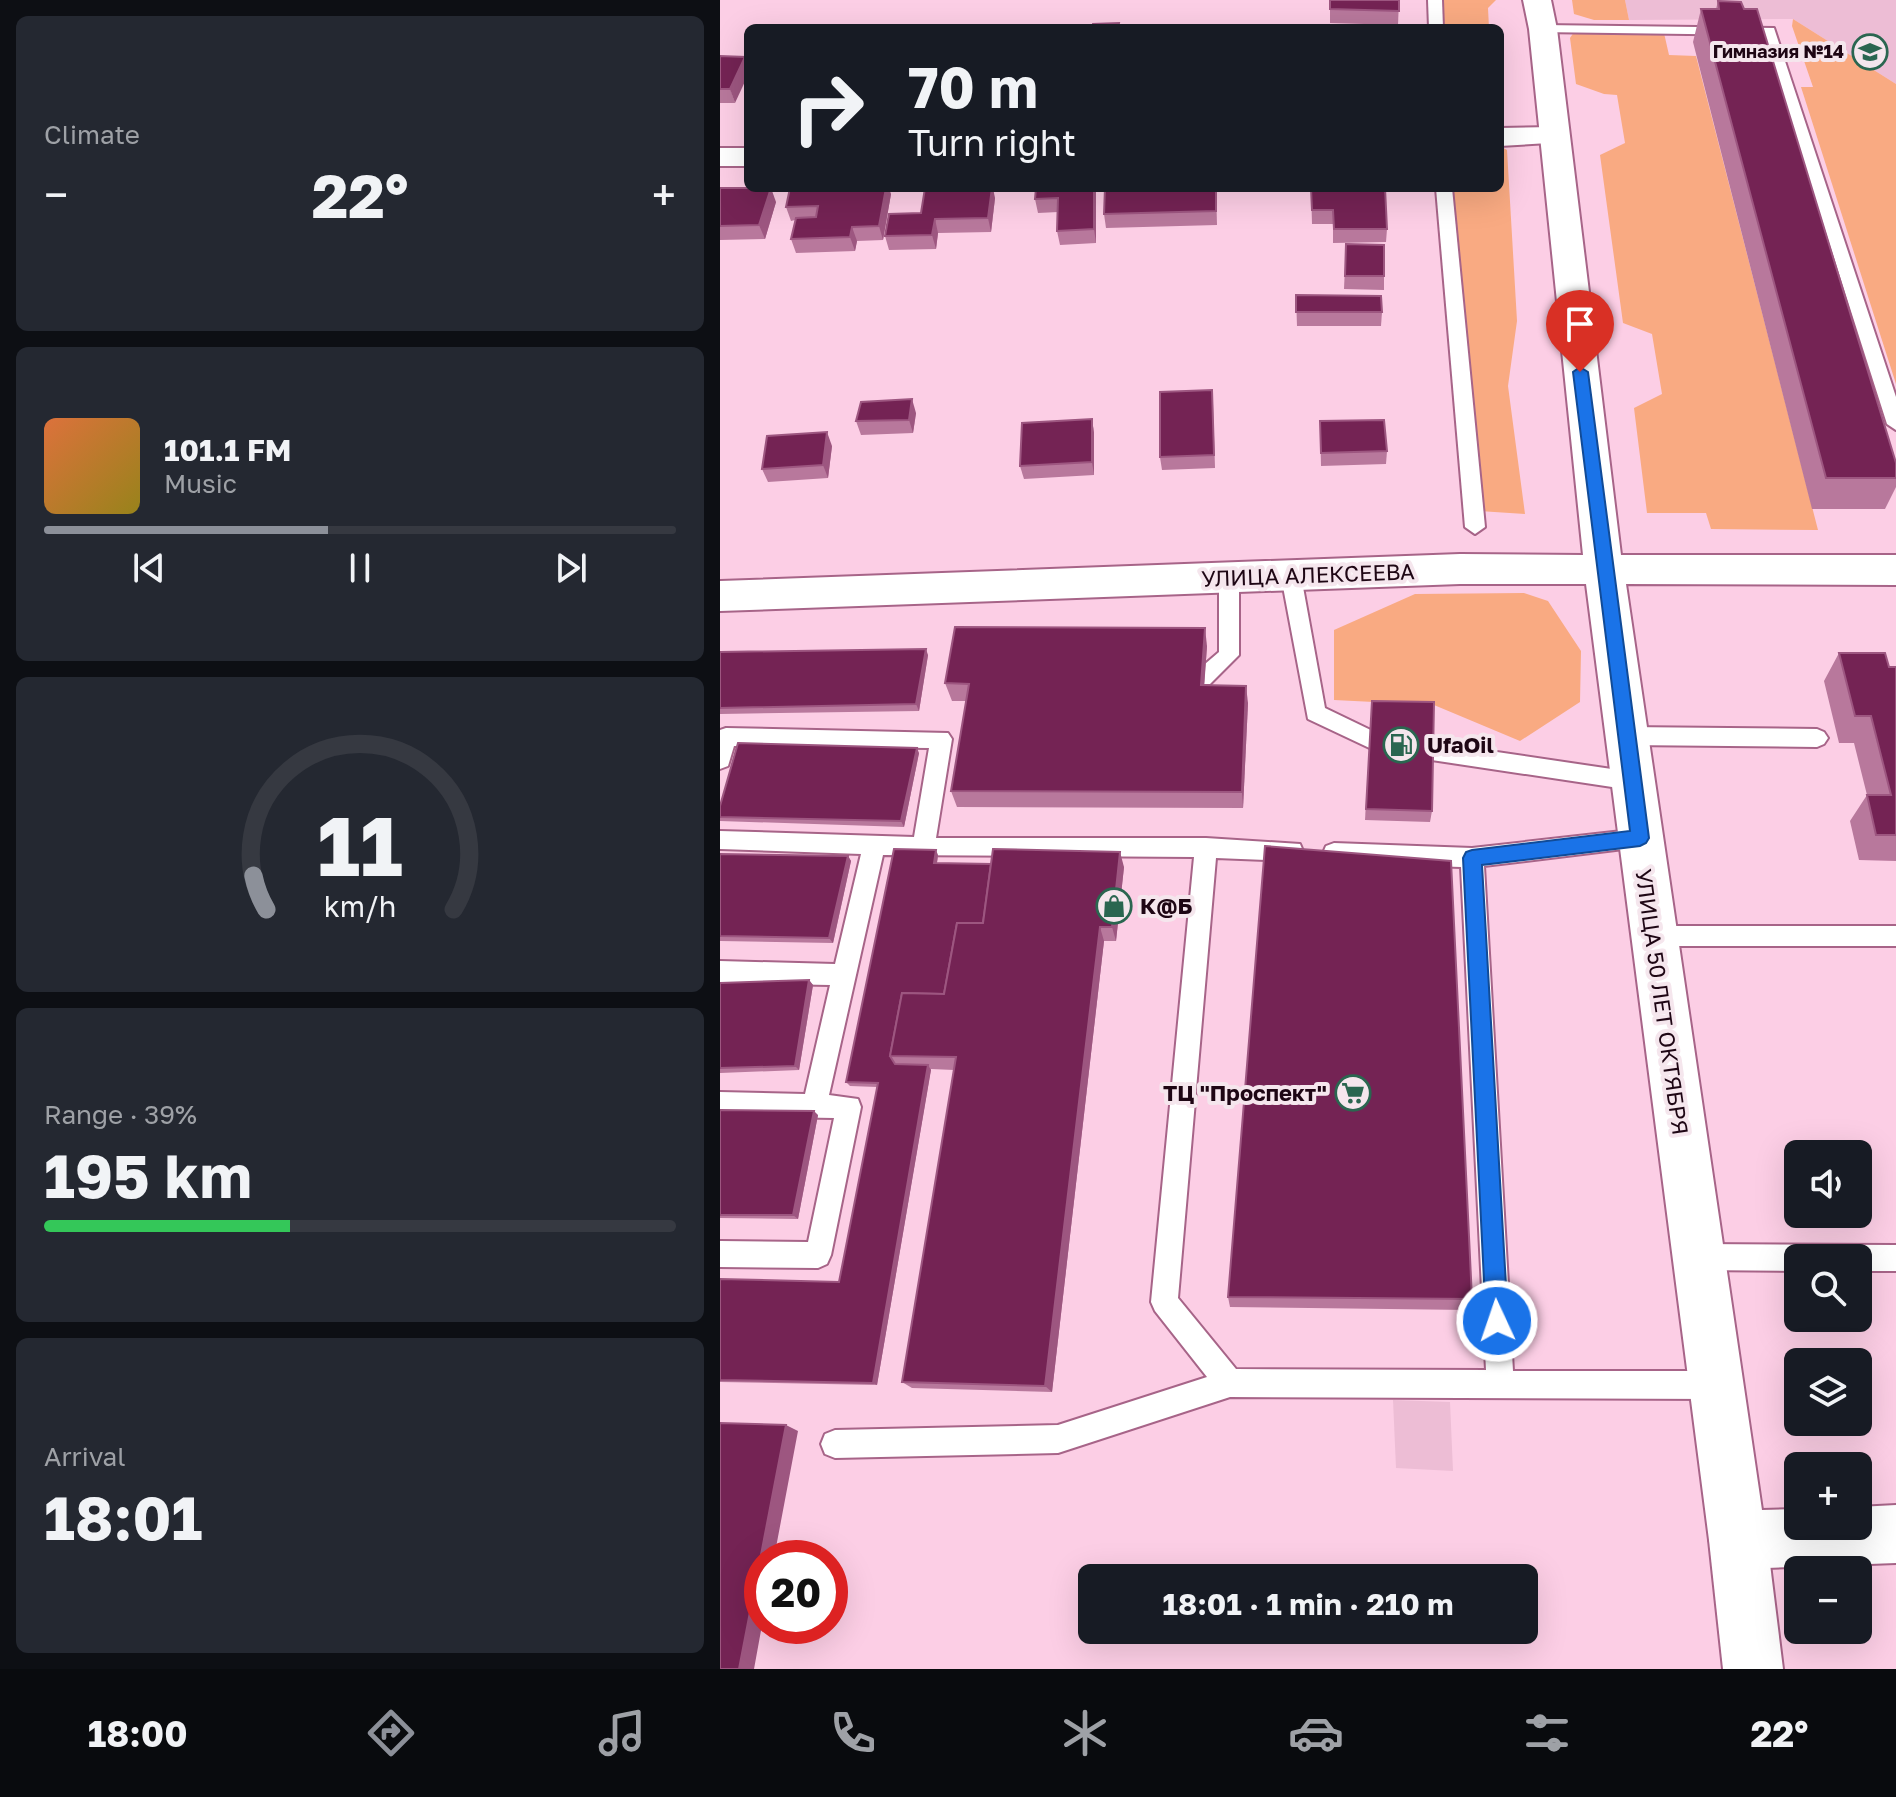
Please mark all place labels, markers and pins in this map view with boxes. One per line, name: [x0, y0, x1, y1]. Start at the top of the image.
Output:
school or university icon: Гимназия №14: [1851, 33, 1889, 71]
place label: Гимназия №14: [1713, 40, 1844, 62]
pin: [1546, 290, 1614, 372]
fuel station icon: UfaOil: [1382, 726, 1420, 764]
place label: UfaOil: [1427, 731, 1494, 758]
shop icon: К@Б: [1095, 887, 1133, 925]
place label: К@Б: [1140, 892, 1193, 919]
supermarket icon: ТЦ "Проспект": [1334, 1074, 1372, 1112]
place label: ТЦ "Проспект": [1163, 1079, 1327, 1106]

